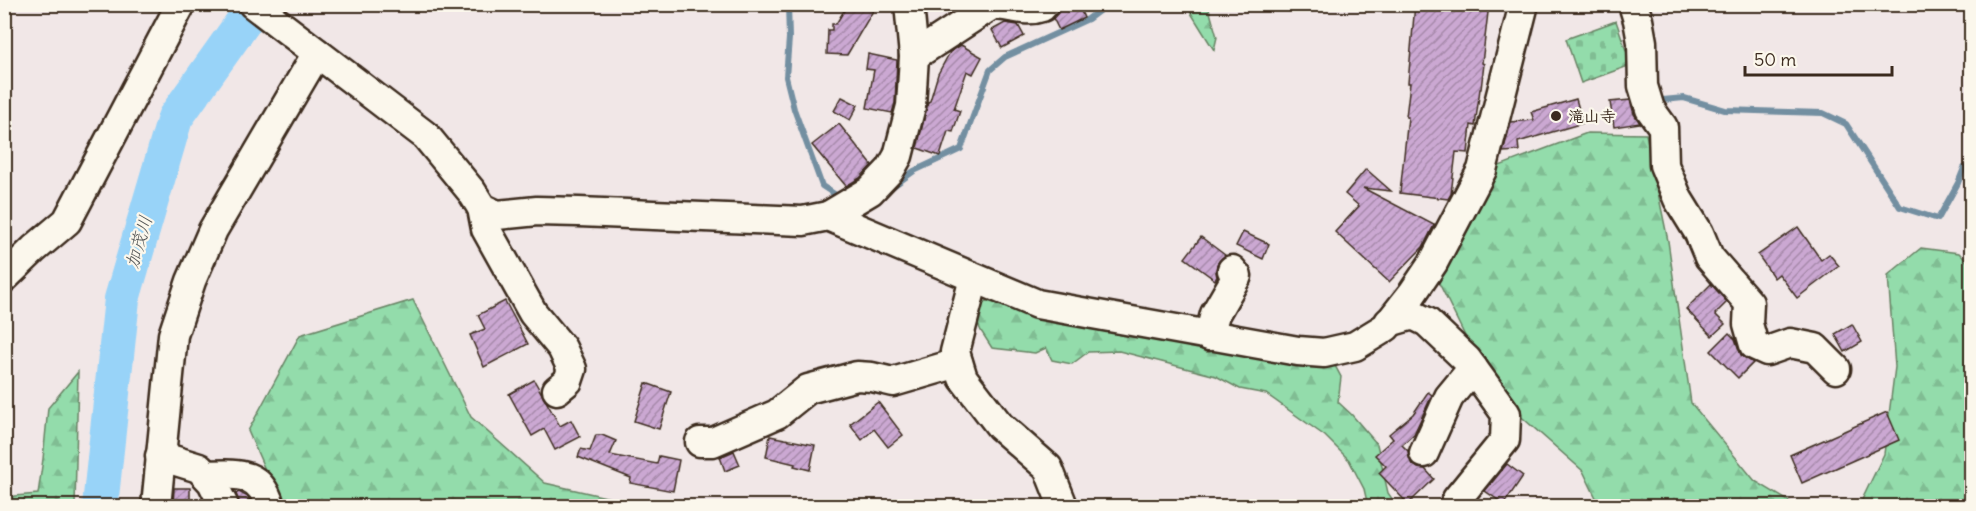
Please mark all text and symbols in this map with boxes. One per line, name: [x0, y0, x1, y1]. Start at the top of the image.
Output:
scale bar: [1745, 39, 1892, 77]
text: 50 m: [1754, 48, 1796, 71]
place label: 滝山寺: [1568, 106, 1616, 126]
marker: 滝山寺: [1549, 109, 1563, 123]
water label: 加茂川: [120, 213, 157, 271]

